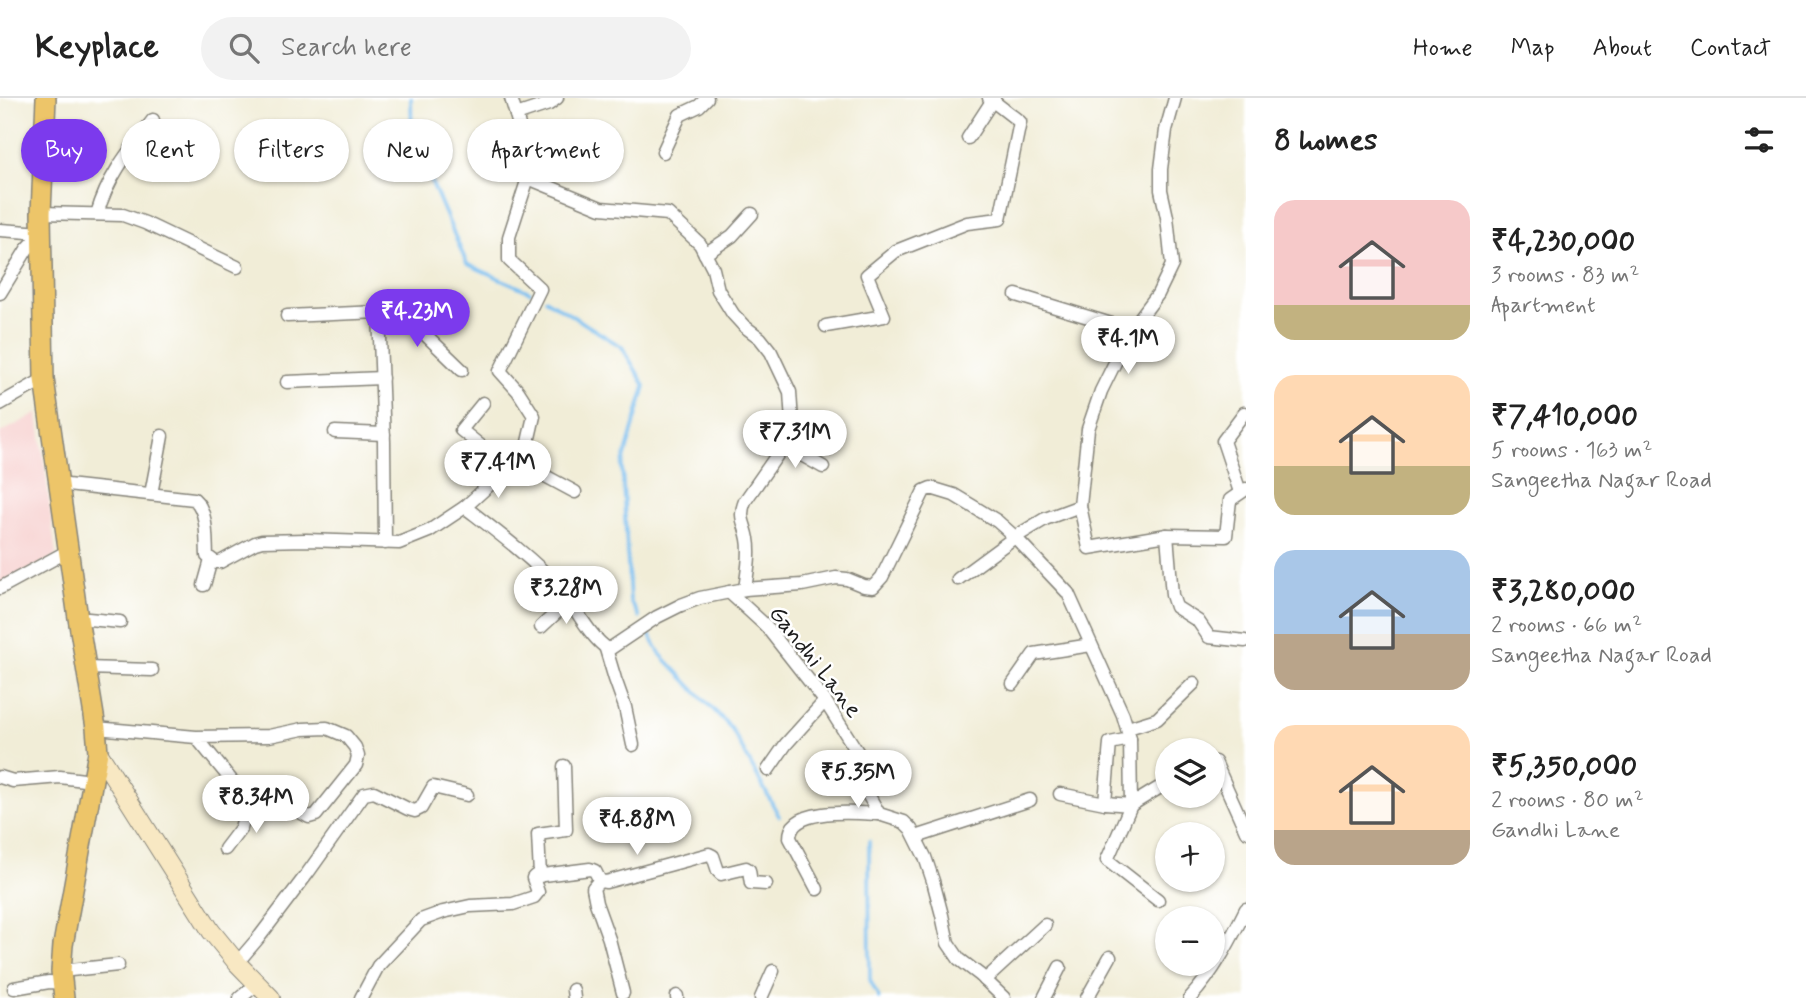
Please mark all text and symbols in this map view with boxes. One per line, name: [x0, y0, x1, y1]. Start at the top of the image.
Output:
search box: [201, 17, 691, 80]
text: Keyplace: [35, 26, 159, 70]
icon: search: [225, 29, 263, 67]
text: Search here: [281, 31, 412, 65]
text: Home: [1413, 33, 1473, 64]
text: Map: [1511, 33, 1555, 64]
text: About: [1593, 33, 1652, 64]
text: Contact: [1690, 33, 1771, 64]
chip: Buy: [21, 119, 107, 182]
chip: Rent: [121, 119, 220, 182]
chip: Filters: [234, 119, 349, 182]
chip: New: [363, 119, 453, 182]
chip: Apartment: [467, 119, 624, 182]
text: 8 homes: [1274, 121, 1377, 160]
icon: filters: [1740, 121, 1778, 159]
text: ₹4,230,000: [1491, 222, 1635, 261]
icon: home: [1330, 228, 1414, 312]
text: 3 rooms · 83 m²: [1491, 261, 1639, 291]
pin: ₹4.23M: [360, 289, 474, 349]
text: Apartment: [1491, 291, 1596, 321]
text: ₹4.23M: [381, 297, 453, 327]
pin: ₹4.1M: [1079, 316, 1177, 376]
text: ₹4.1M: [1097, 324, 1159, 354]
text: ₹7,410,000: [1491, 397, 1638, 436]
icon: home: [1330, 403, 1414, 487]
pin: ₹7.31M: [738, 410, 852, 470]
text: ₹7.31M: [759, 418, 831, 448]
text: 5 rooms · 163 m²: [1491, 436, 1653, 466]
pin: ₹7.41M: [441, 440, 555, 500]
text: ₹7.41M: [460, 448, 536, 478]
text: Sangeetha Nagar Road: [1491, 466, 1712, 496]
pin: ₹3.28M: [509, 566, 623, 626]
text: ₹3,280,000: [1491, 572, 1635, 611]
text: ₹3.28M: [530, 574, 602, 604]
icon: home: [1330, 578, 1414, 662]
street label: Gandhi Lane: [761, 599, 869, 725]
text: 2 rooms · 66 m²: [1491, 611, 1642, 641]
text: Sangeetha Nagar Road: [1491, 641, 1712, 671]
map controls: [1155, 738, 1225, 976]
button: layers: [1155, 738, 1225, 808]
text: ₹5,350,000: [1491, 747, 1637, 786]
pin: ₹5.35M: [801, 750, 915, 810]
icon: home: [1330, 753, 1414, 837]
text: ₹5.35M: [821, 758, 895, 788]
pin: ₹8.34M: [199, 776, 313, 835]
text: ₹8.34M: [218, 783, 294, 813]
text: 2 rooms · 80 m²: [1491, 786, 1644, 816]
pin: ₹4.88M: [580, 798, 694, 857]
text: ₹4.88M: [598, 805, 676, 835]
text: Gandhi Lane: [1491, 816, 1620, 846]
button: +: [1155, 822, 1225, 892]
button: −: [1155, 906, 1225, 976]

